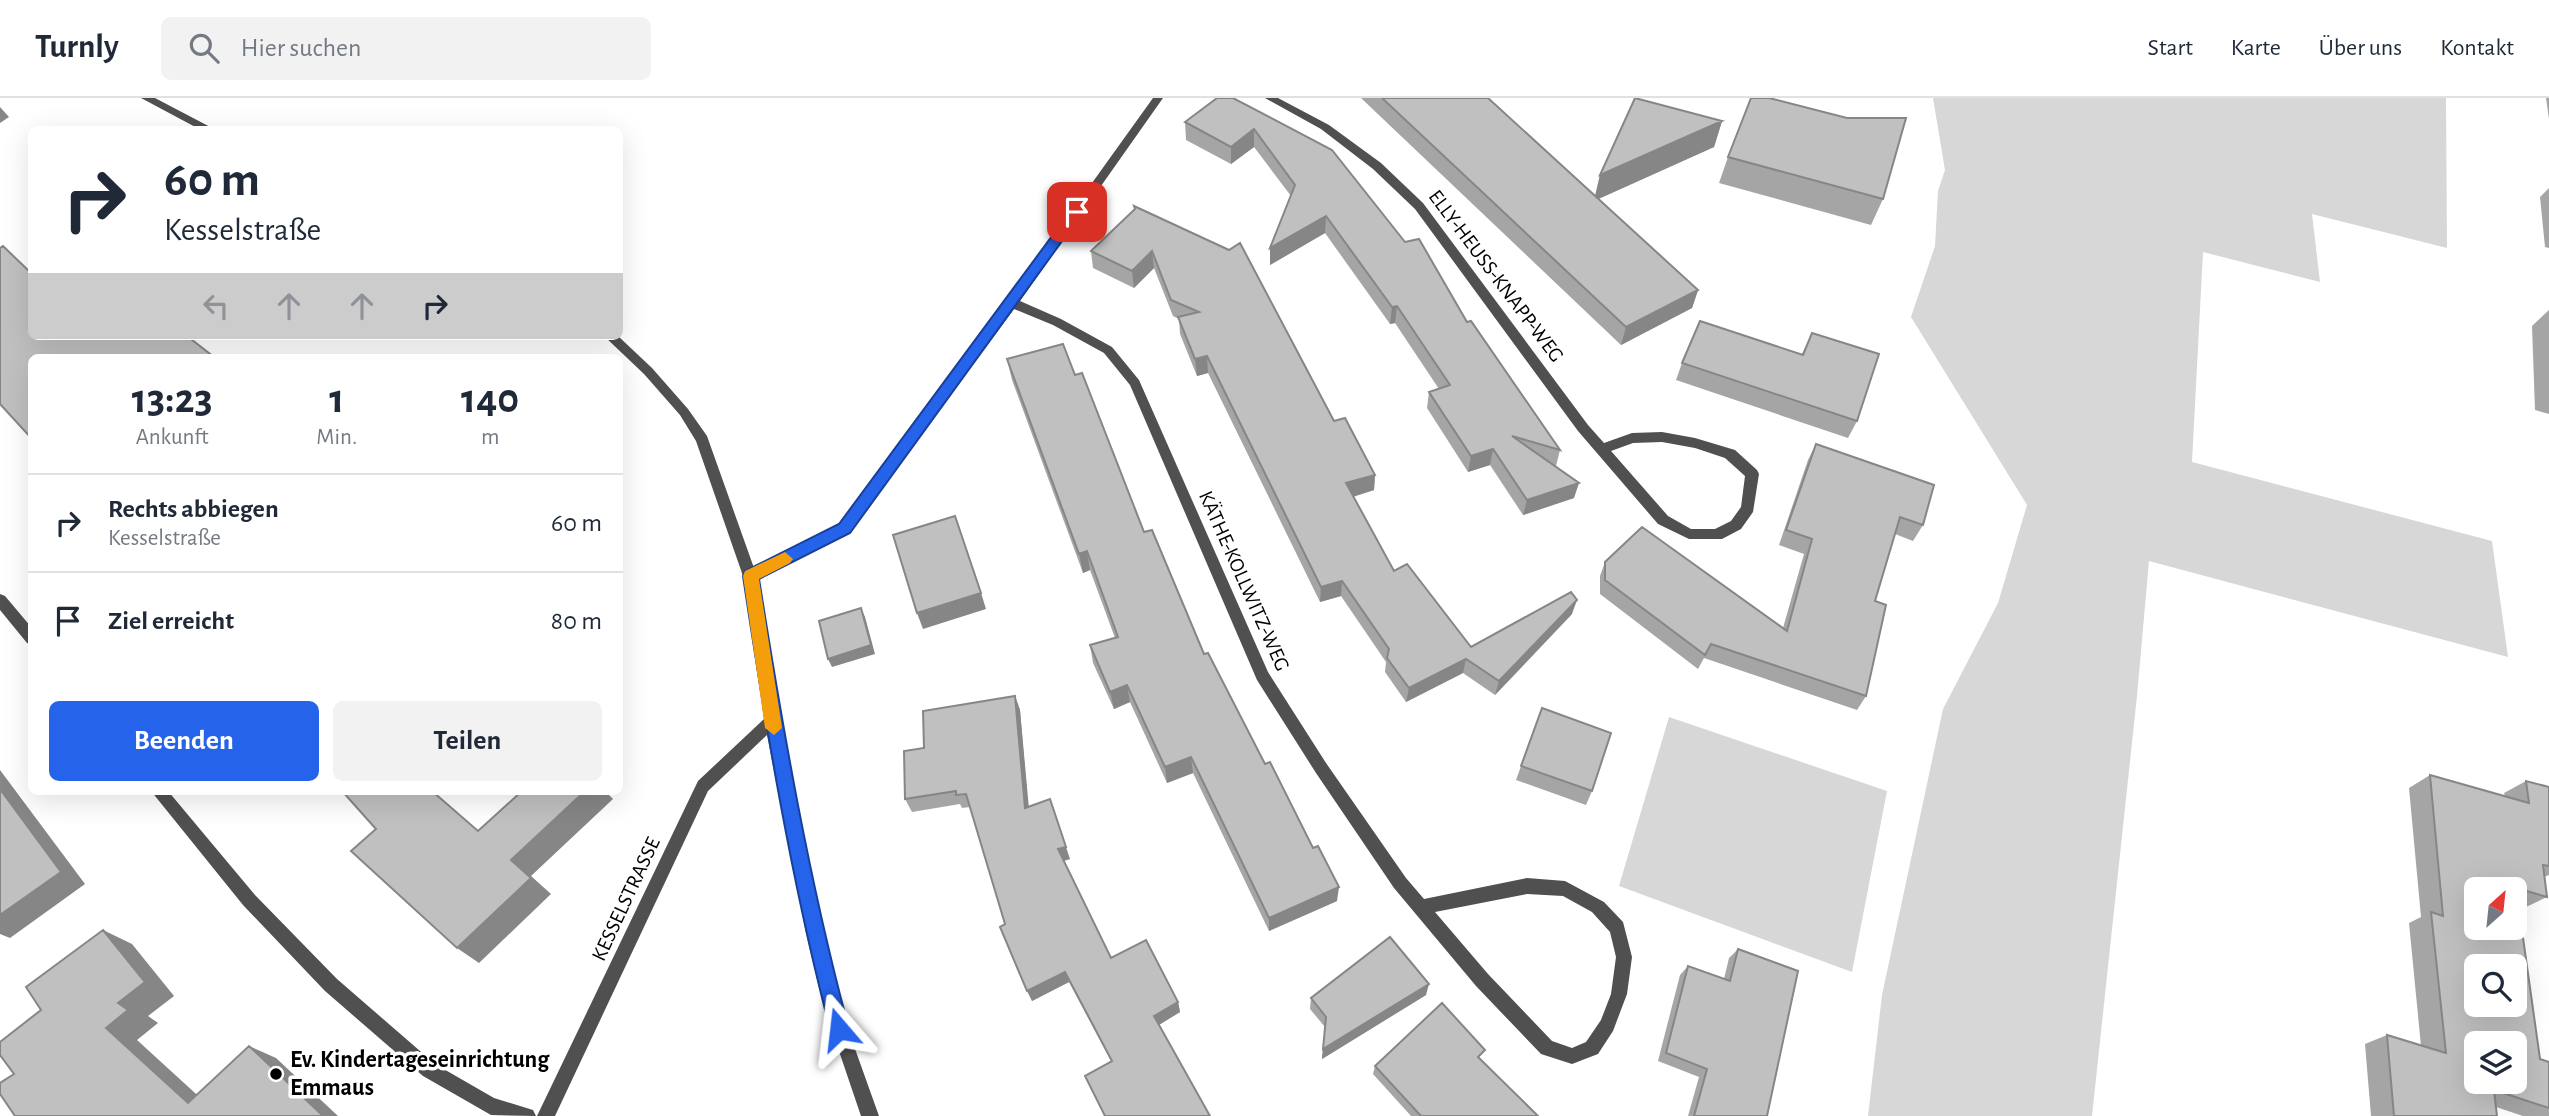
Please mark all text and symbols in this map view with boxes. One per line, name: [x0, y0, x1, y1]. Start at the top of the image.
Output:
search box: [161, 17, 651, 80]
icon: search: [185, 29, 223, 67]
text: Turnly: [35, 31, 119, 64]
text: Hier suchen: [241, 35, 361, 61]
text: Start: [2148, 36, 2193, 60]
text: Karte: [2231, 36, 2281, 60]
text: Über uns: [2319, 36, 2402, 60]
text: Kontakt: [2440, 36, 2514, 60]
icon: right: [49, 154, 140, 245]
text: 60 m: [164, 156, 260, 205]
pin: [1047, 182, 1107, 242]
street label: ELLY-HEUSS-KNAPP-WEG: [1425, 186, 1567, 366]
icon: arrive: [1058, 193, 1096, 231]
text: Kesselstraße: [164, 214, 321, 246]
icon: left: [197, 287, 235, 325]
icon: ahead: [270, 287, 308, 325]
icon: ahead: [343, 287, 381, 325]
icon: right: [416, 287, 454, 325]
text: 13:23: [132, 378, 213, 420]
text: 1: [329, 378, 344, 420]
text: 140: [461, 378, 519, 420]
text: Ankunft: [136, 426, 209, 449]
text: Min.: [316, 426, 357, 449]
text: m: [481, 426, 499, 449]
street label: KÄTHE-KOLLWITZ-WEG: [1195, 487, 1294, 674]
text: Rechts abbiegen: [108, 496, 279, 522]
icon: right: [49, 504, 87, 542]
text: 60 m: [551, 510, 602, 536]
text: Kesselstraße: [108, 527, 221, 550]
icon: arrive: [49, 602, 87, 640]
text: Ziel erreicht: [108, 608, 234, 634]
text: 80 m: [551, 608, 602, 634]
button: Beenden: [49, 701, 319, 781]
button: Teilen: [333, 701, 602, 781]
street label: KESSELSTRASSE: [588, 834, 664, 964]
north arrow: [2464, 877, 2527, 940]
map controls: [2464, 877, 2527, 1094]
button: search: [2464, 954, 2527, 1017]
position arrow: [802, 992, 876, 1066]
button: layers: [2464, 1031, 2527, 1094]
place label: Ev. Kindertageseinrichtung Emmaus: [290, 1048, 550, 1100]
marker: Ev. Kindertageseinrichtung Emmaus: [268, 1066, 284, 1082]

